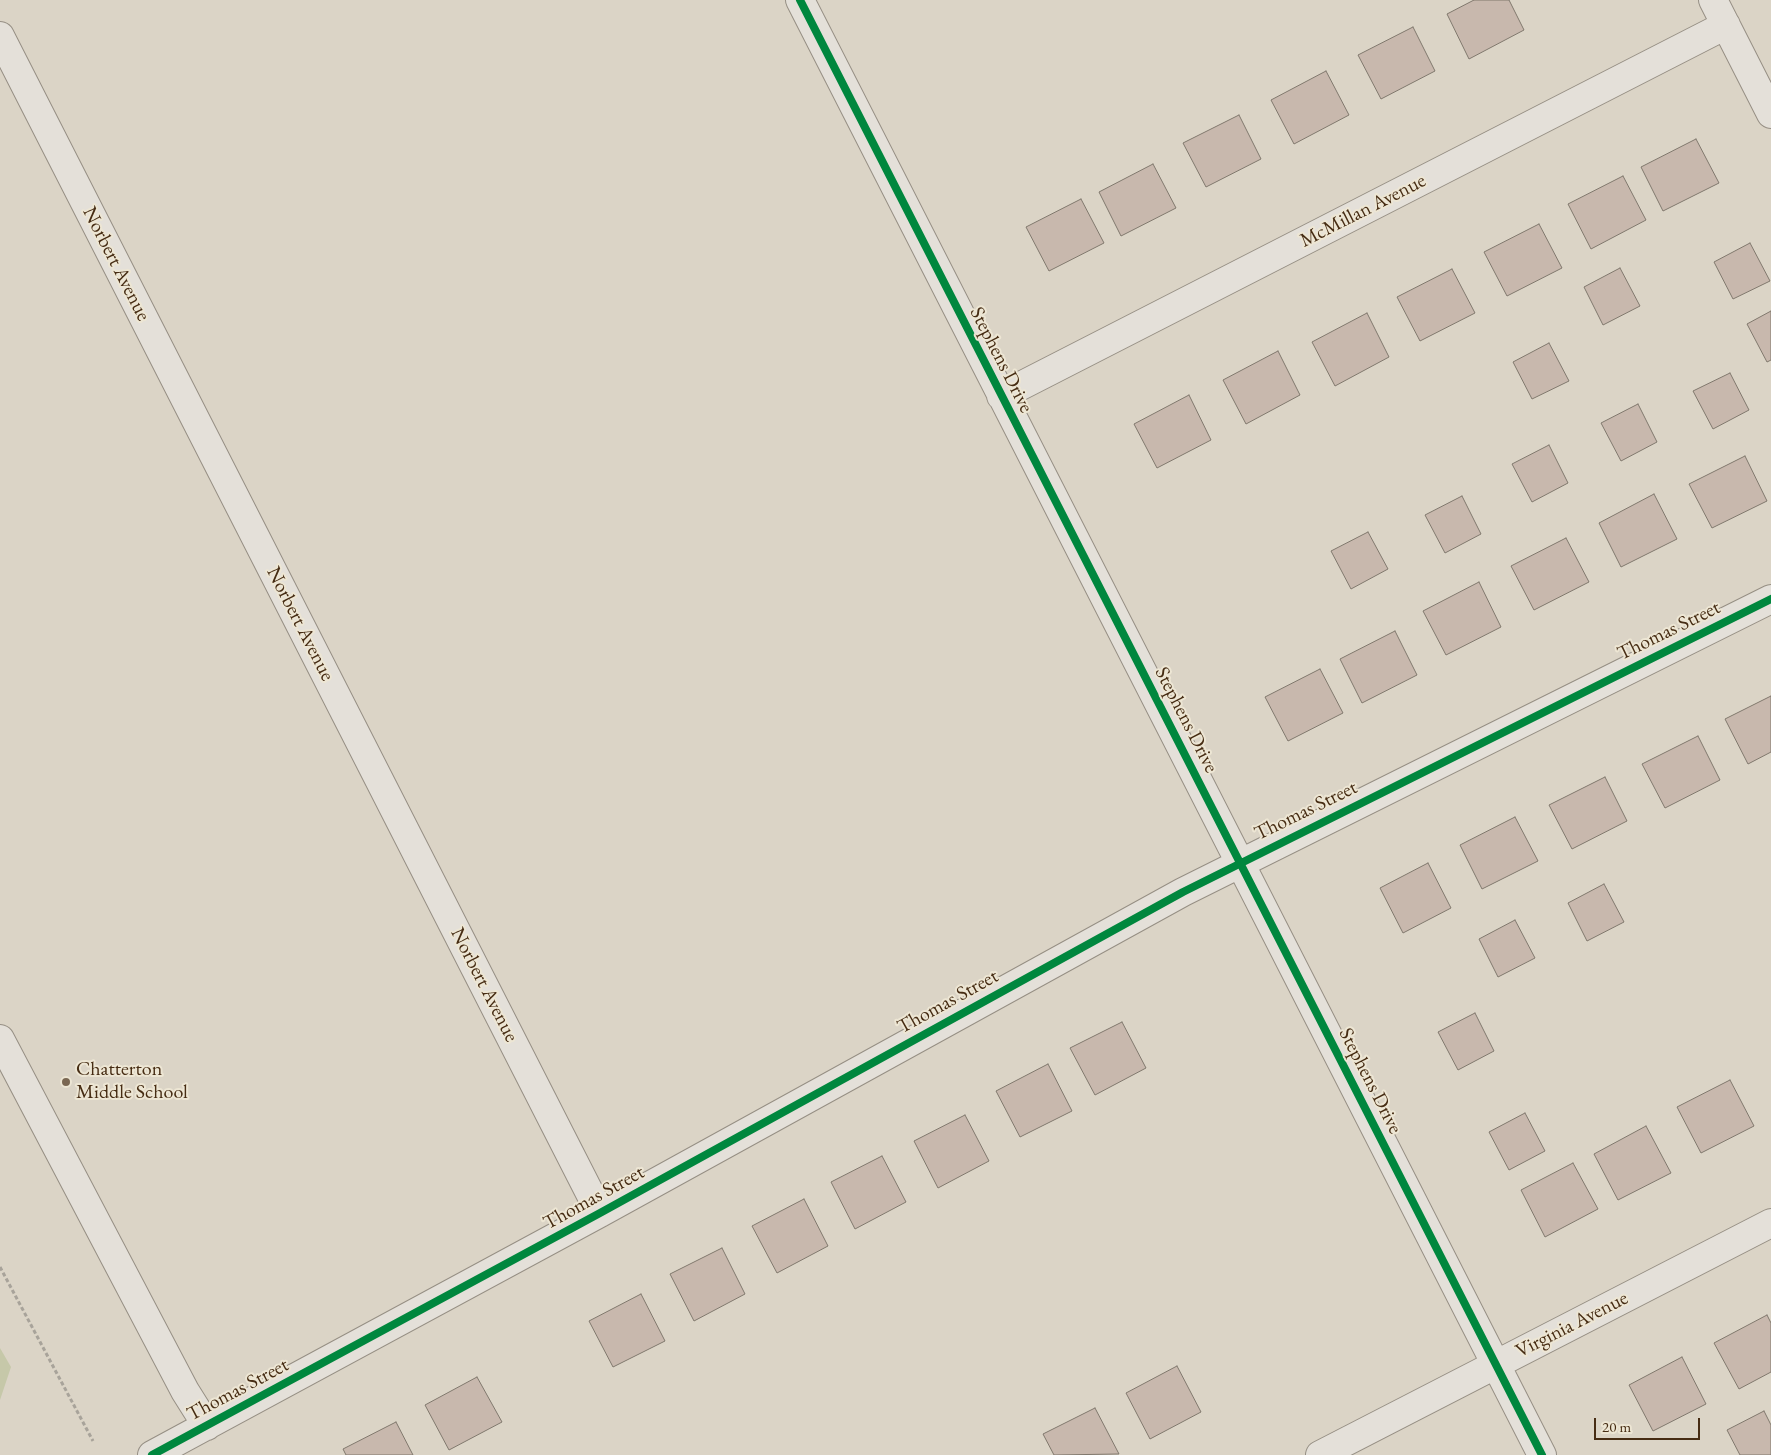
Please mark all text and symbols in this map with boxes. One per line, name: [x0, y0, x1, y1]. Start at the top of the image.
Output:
street label: McMillan Avenue: [1296, 169, 1430, 253]
street label: Norbert Avenue: [77, 203, 155, 325]
street label: Stephens Drive: [964, 303, 1038, 417]
street label: Norbert Avenue: [261, 563, 339, 685]
street label: Thomas Street: [1614, 596, 1724, 666]
street label: Stephens Drive: [1149, 663, 1223, 777]
street label: Thomas Street: [1251, 776, 1361, 846]
street label: Norbert Avenue: [445, 924, 523, 1046]
street label: Thomas Street: [893, 964, 1003, 1040]
street label: Stephens Drive: [1333, 1024, 1407, 1138]
place label: Chatterton Middle School: [76, 1058, 188, 1105]
marker: Chatterton Middle School: [60, 1076, 72, 1088]
street label: Thomas Street: [539, 1160, 649, 1236]
street label: Virginia Avenue: [1512, 1286, 1632, 1364]
street label: Thomas Street: [183, 1353, 293, 1427]
scale bar: [1596, 1408, 1702, 1440]
text: 20 m: [1602, 1417, 1631, 1436]

